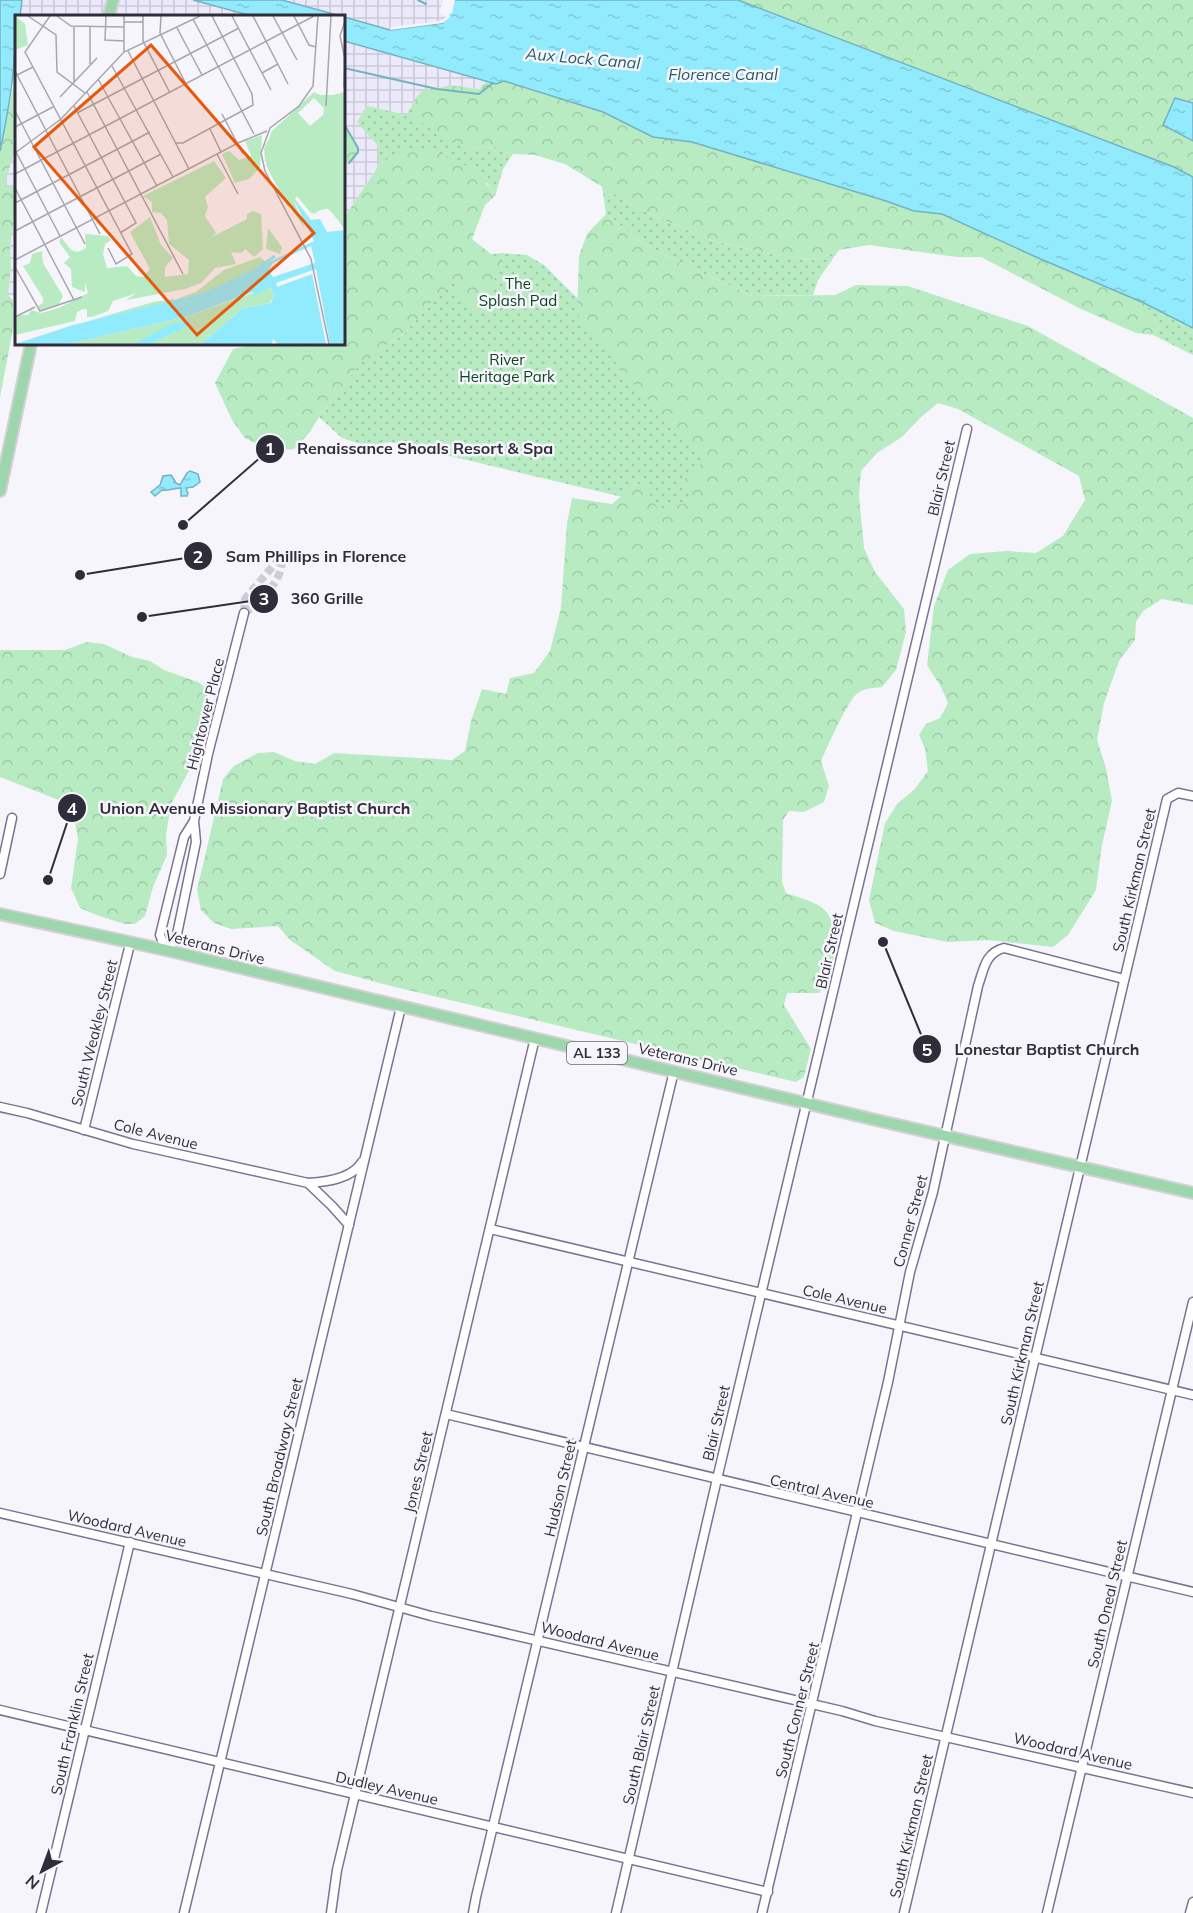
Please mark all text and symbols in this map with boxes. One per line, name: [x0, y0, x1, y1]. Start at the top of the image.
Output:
inset map: [15, 15, 345, 345]
water label: Aux Lock Canal: [524, 43, 641, 73]
water label: Florence Canal: [668, 64, 778, 84]
park label: The Splash Pad: [479, 274, 557, 310]
park label: River Heritage Park: [459, 350, 555, 386]
callout: Renaissance Shoals Resort & Spa: [255, 432, 565, 466]
text: 1: [265, 437, 275, 460]
text: Renaissance Shoals Resort & Spa: [297, 438, 553, 458]
street label: Blair Street: [923, 438, 959, 518]
callout: Sam Phillips in Florence: [183, 539, 418, 573]
text: 2: [193, 545, 203, 568]
text: Sam Phillips in Florence: [226, 546, 407, 566]
callout: 360 Grille: [249, 582, 376, 616]
text: 3: [259, 587, 269, 610]
text: 360 Grille: [291, 588, 364, 608]
street label: Hightower Place: [182, 656, 228, 772]
callout: Union Avenue Missionary Baptist Church: [57, 791, 422, 825]
text: 4: [67, 797, 78, 820]
text: Union Avenue Missionary Baptist Church: [100, 798, 411, 818]
street label: South Kirkman Street: [1108, 806, 1160, 954]
street label: Blair Street: [811, 911, 847, 991]
street label: Veterans Drive: [163, 925, 267, 969]
street label: South Weakley Street: [67, 958, 121, 1108]
callout: Lonestar Baptist Church: [912, 1032, 1151, 1066]
street label: Veterans Drive: [636, 1038, 740, 1080]
text: 5: [922, 1038, 933, 1061]
text: Lonestar Baptist Church: [955, 1039, 1139, 1059]
road number: AL 133: [567, 1042, 627, 1064]
street label: Cole Avenue: [112, 1114, 200, 1154]
street label: Conner Street: [889, 1173, 931, 1269]
street label: South Kirkman Street: [996, 1279, 1048, 1427]
street label: Cole Avenue: [801, 1280, 889, 1318]
street label: South Broadway Street: [252, 1376, 306, 1538]
street label: Blair Street: [698, 1383, 734, 1463]
street label: Jones Street: [399, 1429, 437, 1515]
street label: Hudson Street: [540, 1437, 580, 1539]
street label: Central Avenue: [768, 1470, 876, 1512]
street label: Woodard Avenue: [66, 1505, 188, 1551]
street label: South Oneal Street: [1083, 1538, 1131, 1670]
street label: Woodard Avenue: [539, 1617, 661, 1665]
street label: South Conner Street: [771, 1640, 823, 1780]
street label: South Franklin Street: [46, 1651, 98, 1797]
street label: South Blair Street: [618, 1684, 664, 1806]
street label: Woodard Avenue: [1012, 1728, 1134, 1774]
street label: South Kirkman Street: [885, 1752, 937, 1900]
street label: Dudley Avenue: [334, 1767, 440, 1809]
north arrow: [12, 1841, 72, 1901]
text: N: [21, 1871, 43, 1894]

